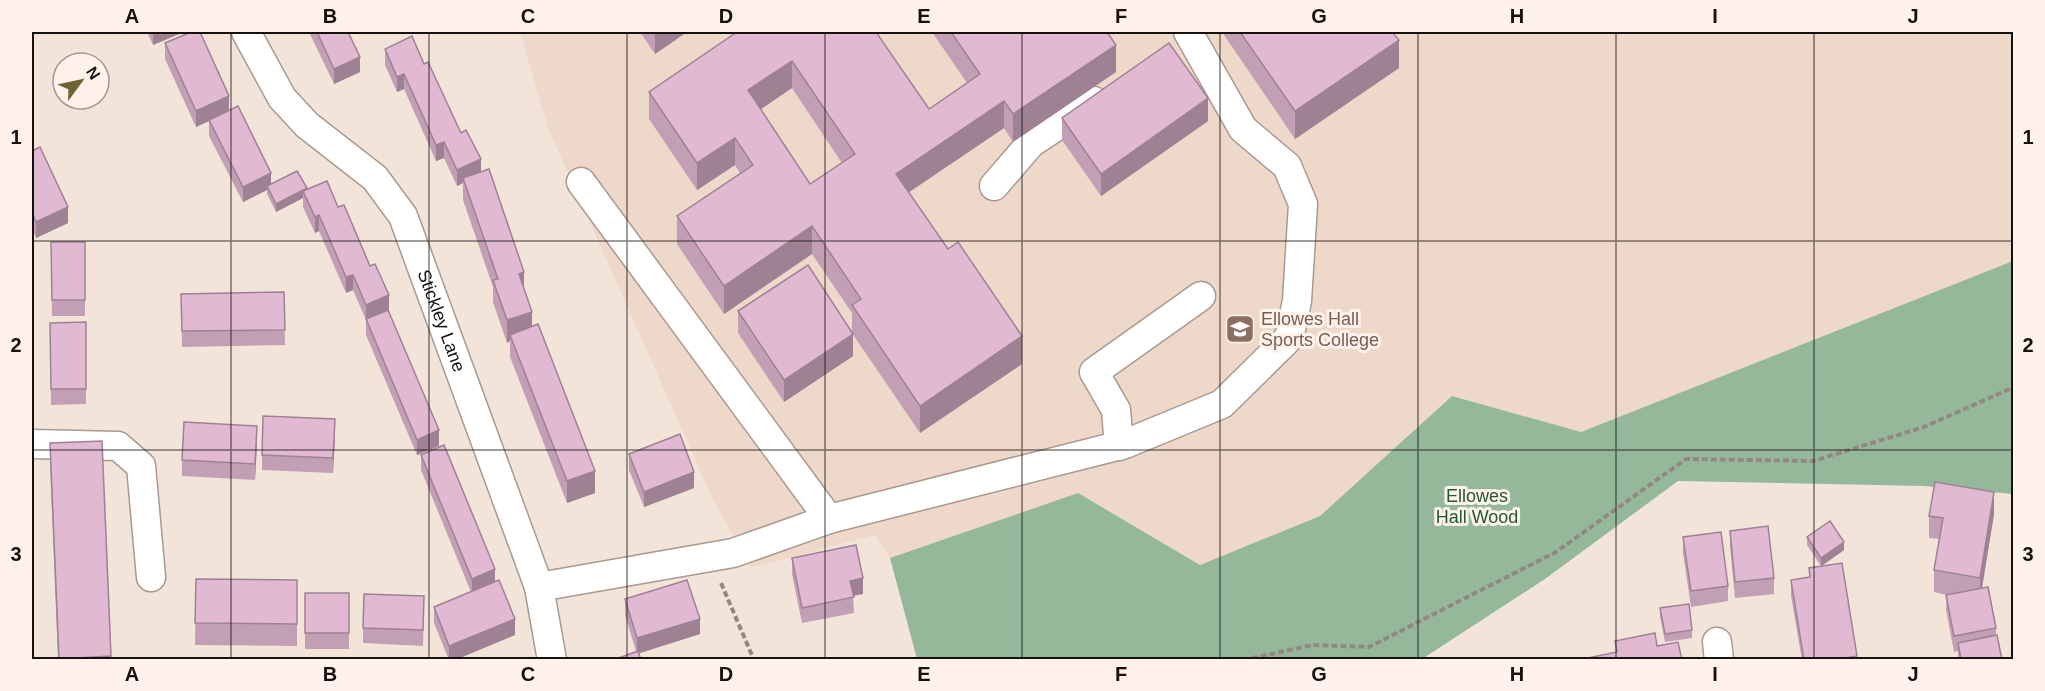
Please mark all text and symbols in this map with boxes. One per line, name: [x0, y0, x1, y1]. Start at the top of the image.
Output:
text: A: [125, 5, 139, 27]
text: B: [323, 5, 337, 27]
text: C: [521, 5, 535, 27]
text: D: [719, 5, 733, 27]
text: E: [917, 5, 931, 27]
text: F: [1115, 5, 1127, 27]
text: G: [1311, 5, 1327, 27]
text: H: [1510, 5, 1524, 27]
text: I: [1712, 5, 1718, 27]
text: J: [1907, 5, 1919, 27]
north arrow: [51, 51, 111, 111]
text: N: [83, 64, 103, 83]
text: 1: [10, 126, 22, 148]
text: 1: [2022, 126, 2034, 148]
street label: Stickley Lane: [414, 267, 469, 375]
place label: Ellowes Hall Sports College: [1261, 309, 1379, 350]
school or university icon: Ellowes Hall Sports College: [1224, 313, 1256, 345]
text: 2: [10, 334, 22, 356]
text: 2: [2022, 334, 2034, 356]
park label: Ellowes Hall Wood: [1436, 486, 1518, 527]
text: 3: [10, 543, 22, 565]
text: 3: [2022, 543, 2034, 565]
text: A: [125, 663, 139, 685]
text: B: [323, 663, 337, 685]
text: C: [521, 663, 535, 685]
text: D: [719, 663, 733, 685]
text: E: [917, 663, 931, 685]
text: F: [1115, 663, 1127, 685]
text: G: [1311, 663, 1327, 685]
text: H: [1510, 663, 1524, 685]
text: I: [1712, 663, 1718, 685]
text: J: [1907, 663, 1919, 685]

